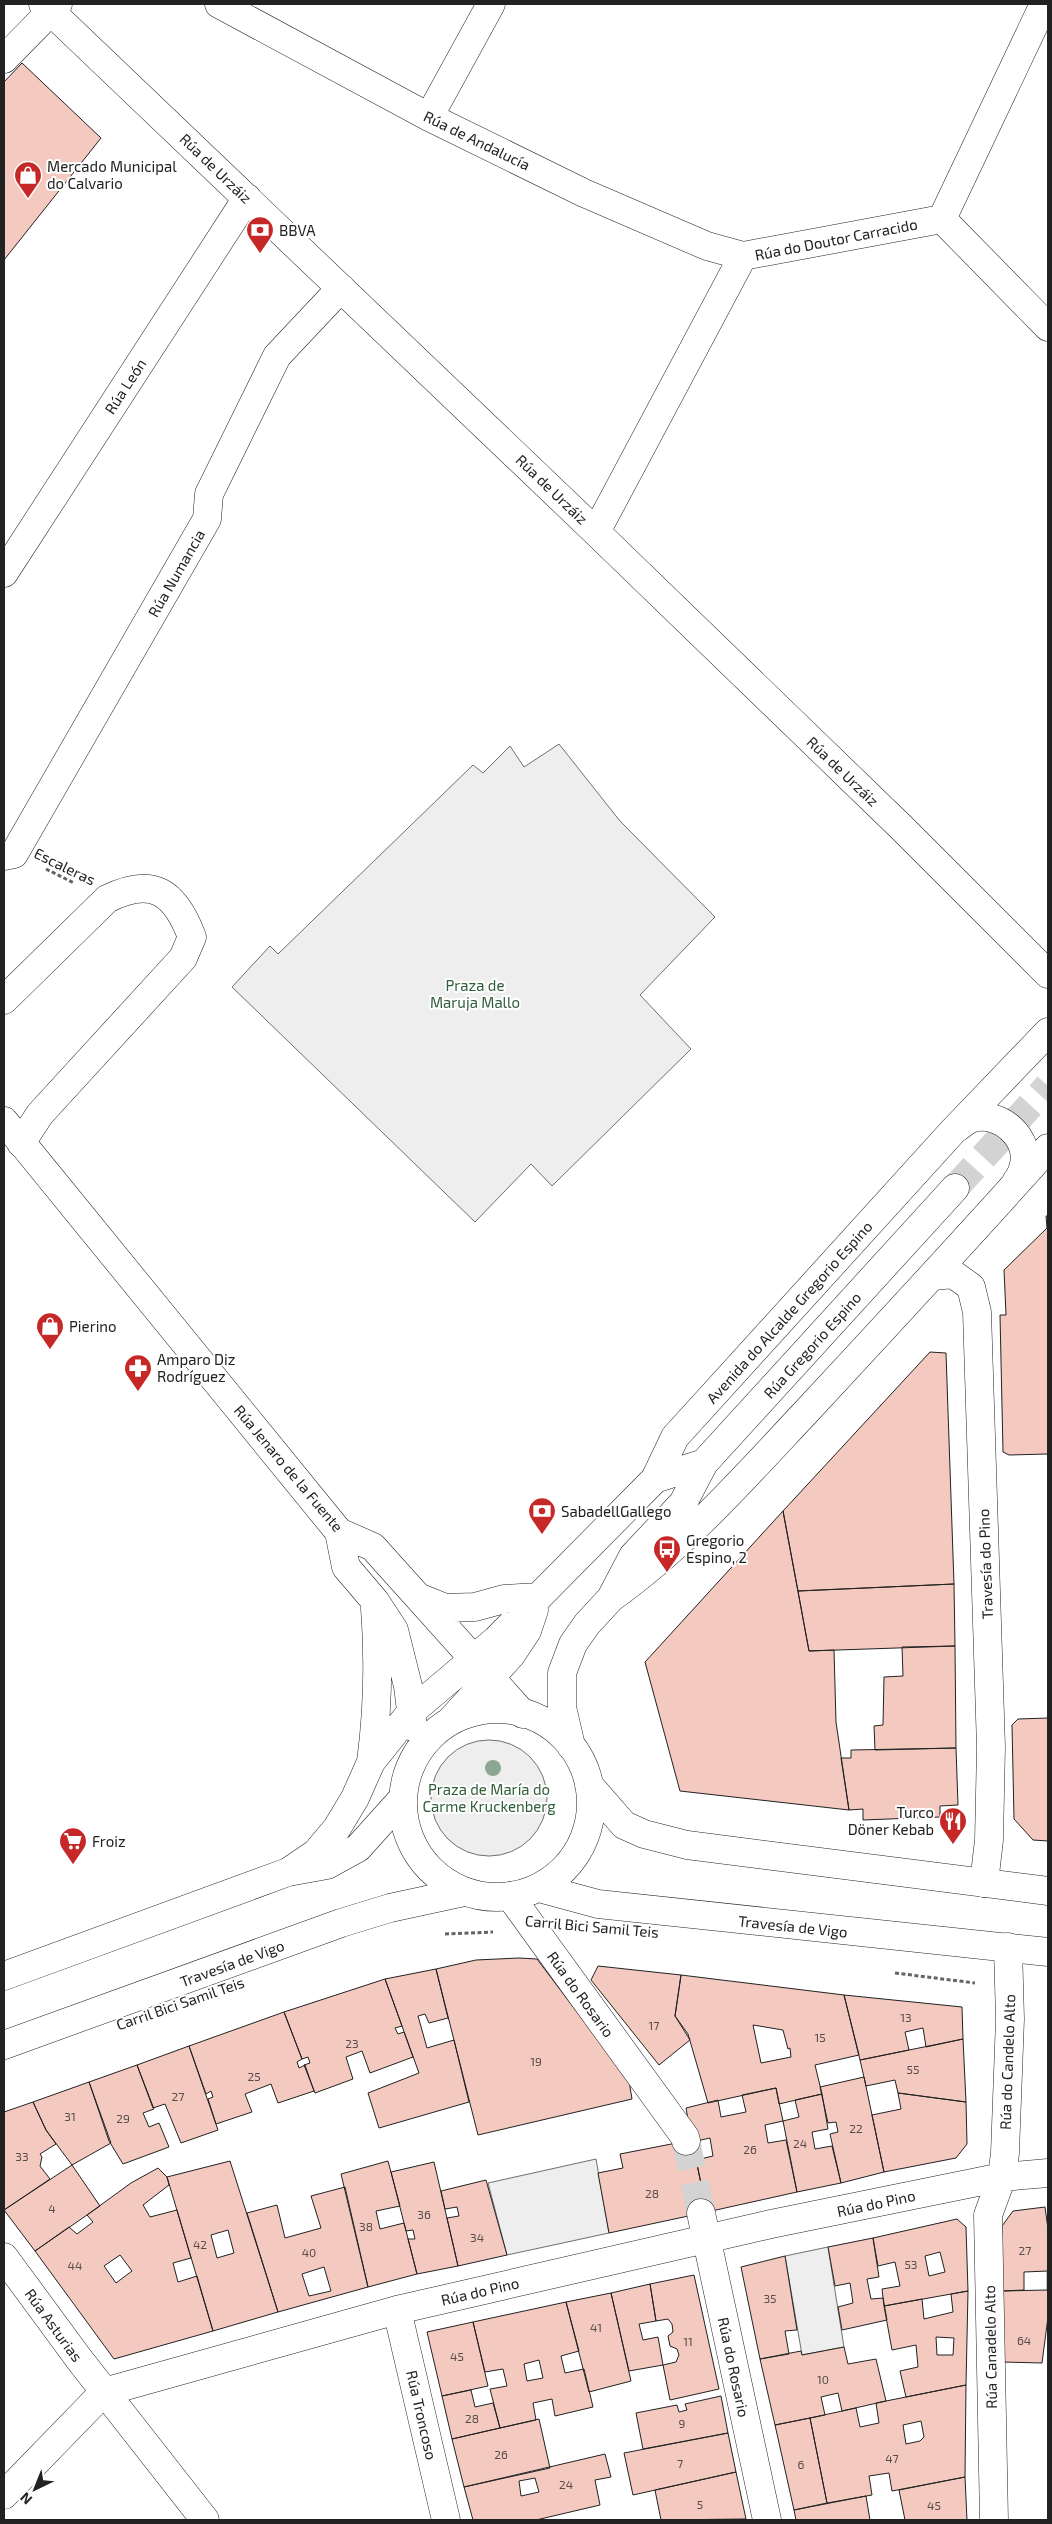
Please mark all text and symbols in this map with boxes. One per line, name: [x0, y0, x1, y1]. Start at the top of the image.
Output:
street label: Rúa de Andalucía: [421, 106, 533, 174]
street label: Rúa de Urzáiz: [176, 129, 256, 207]
place label: Mercado Municipal do Calvario: [47, 157, 177, 192]
shop icon: Mercado Municipal do Calvario: [13, 160, 43, 199]
street label: Rúa do Doutor Carracido: [753, 214, 919, 264]
bank icon: BBVA: [245, 215, 275, 254]
place label: BBVA: [279, 221, 316, 239]
street label: Rúa León: [100, 355, 150, 417]
street label: Rúa de Urzáiz: [512, 450, 592, 528]
street label: Rúa Numancia: [144, 526, 208, 620]
street label: Rúa de Urzáiz: [803, 732, 883, 810]
street label: Escaleras: [31, 843, 99, 889]
park label: Praza de Maruja Mallo: [430, 976, 520, 1012]
street label: Avenida do Alcalde Gregorio Espino: [702, 1217, 876, 1407]
street label: Rúa Gregorio Espino: [760, 1288, 864, 1402]
shop icon: Pierino: [35, 1311, 65, 1350]
place label: Pierino: [69, 1317, 117, 1335]
place label: Amparo Diz Rodríguez: [157, 1350, 235, 1385]
pharmacy icon: Amparo Diz Rodríguez: [123, 1353, 153, 1392]
street label: Rúa Jenaro de la Fuente: [231, 1401, 347, 1535]
bank icon: SabadellGallego: [527, 1496, 557, 1535]
place label: SabadellGallego: [561, 1502, 671, 1520]
street label: Travesía do Pino: [974, 1508, 996, 1620]
place label: Gregorio Espino, 2: [686, 1531, 747, 1566]
bus stop icon: Gregorio Espino, 2: [652, 1534, 682, 1573]
park label: Praza de María do Carme Kruckenberg: [422, 1780, 556, 1815]
place label: Turco Döner Kebab: [848, 1803, 934, 1838]
restaurant icon: Turco Döner Kebab: [938, 1806, 968, 1845]
supermarket icon: Froiz: [58, 1826, 88, 1865]
place label: Froiz: [92, 1832, 126, 1850]
street label: Carril Bici Samil Teis: [524, 1911, 660, 1941]
street label: Travesía de Vigo: [737, 1911, 849, 1941]
street label: Travesía de Vigo: [177, 1936, 287, 1990]
street label: Rúa do Rosario: [544, 1948, 618, 2040]
street label: Carril Bici Samil Teis: [114, 1973, 246, 2033]
street label: Rúa do Candelo Alto: [996, 1994, 1018, 2130]
house number: 13: [900, 2010, 912, 2024]
house number: 17: [649, 2018, 659, 2032]
house number: 15: [814, 2030, 826, 2044]
house number: 23: [345, 2036, 359, 2050]
house number: 19: [530, 2054, 542, 2068]
house number: 55: [907, 2062, 919, 2076]
house number: 25: [247, 2069, 261, 2083]
house number: 27: [172, 2089, 184, 2103]
house number: 31: [64, 2109, 76, 2123]
house number: 29: [116, 2111, 130, 2125]
house number: 22: [849, 2121, 863, 2135]
house number: 24: [793, 2136, 807, 2150]
house number: 26: [743, 2142, 757, 2156]
house number: 33: [15, 2149, 29, 2163]
house number: 28: [645, 2186, 659, 2200]
street label: Rúa do Pino: [835, 2186, 917, 2220]
house number: 4: [48, 2201, 56, 2215]
house number: 36: [417, 2207, 431, 2221]
house number: 38: [359, 2219, 373, 2233]
house number: 34: [470, 2230, 484, 2244]
house number: 42: [193, 2237, 207, 2251]
house number: 27: [1019, 2243, 1031, 2257]
house number: 40: [302, 2245, 316, 2259]
house number: 53: [904, 2257, 918, 2271]
house number: 44: [68, 2258, 82, 2272]
street label: Rúa do Pino: [439, 2273, 521, 2309]
street label: Rúa Asturias: [21, 2285, 87, 2365]
street label: Rúa Canadelo Alto: [980, 2285, 1000, 2409]
house number: 35: [763, 2291, 777, 2305]
street label: Rúa do Rosario: [715, 2315, 753, 2419]
house number: 41: [590, 2320, 602, 2334]
house number: 64: [1017, 2333, 1031, 2347]
house number: 11: [683, 2334, 693, 2348]
house number: 45: [450, 2349, 464, 2363]
street label: Rúa Troncoso: [403, 2368, 441, 2462]
house number: 10: [817, 2372, 829, 2386]
house number: 28: [465, 2411, 479, 2425]
house number: 9: [679, 2416, 686, 2430]
house number: 26: [494, 2447, 508, 2461]
house number: 47: [885, 2451, 899, 2465]
house number: 7: [677, 2456, 683, 2470]
house number: 6: [798, 2457, 805, 2471]
north arrow: [10, 2464, 60, 2514]
house number: 24: [559, 2477, 573, 2491]
text: N: [16, 2489, 35, 2509]
house number: 5: [697, 2497, 703, 2511]
house number: 45: [927, 2498, 941, 2512]

